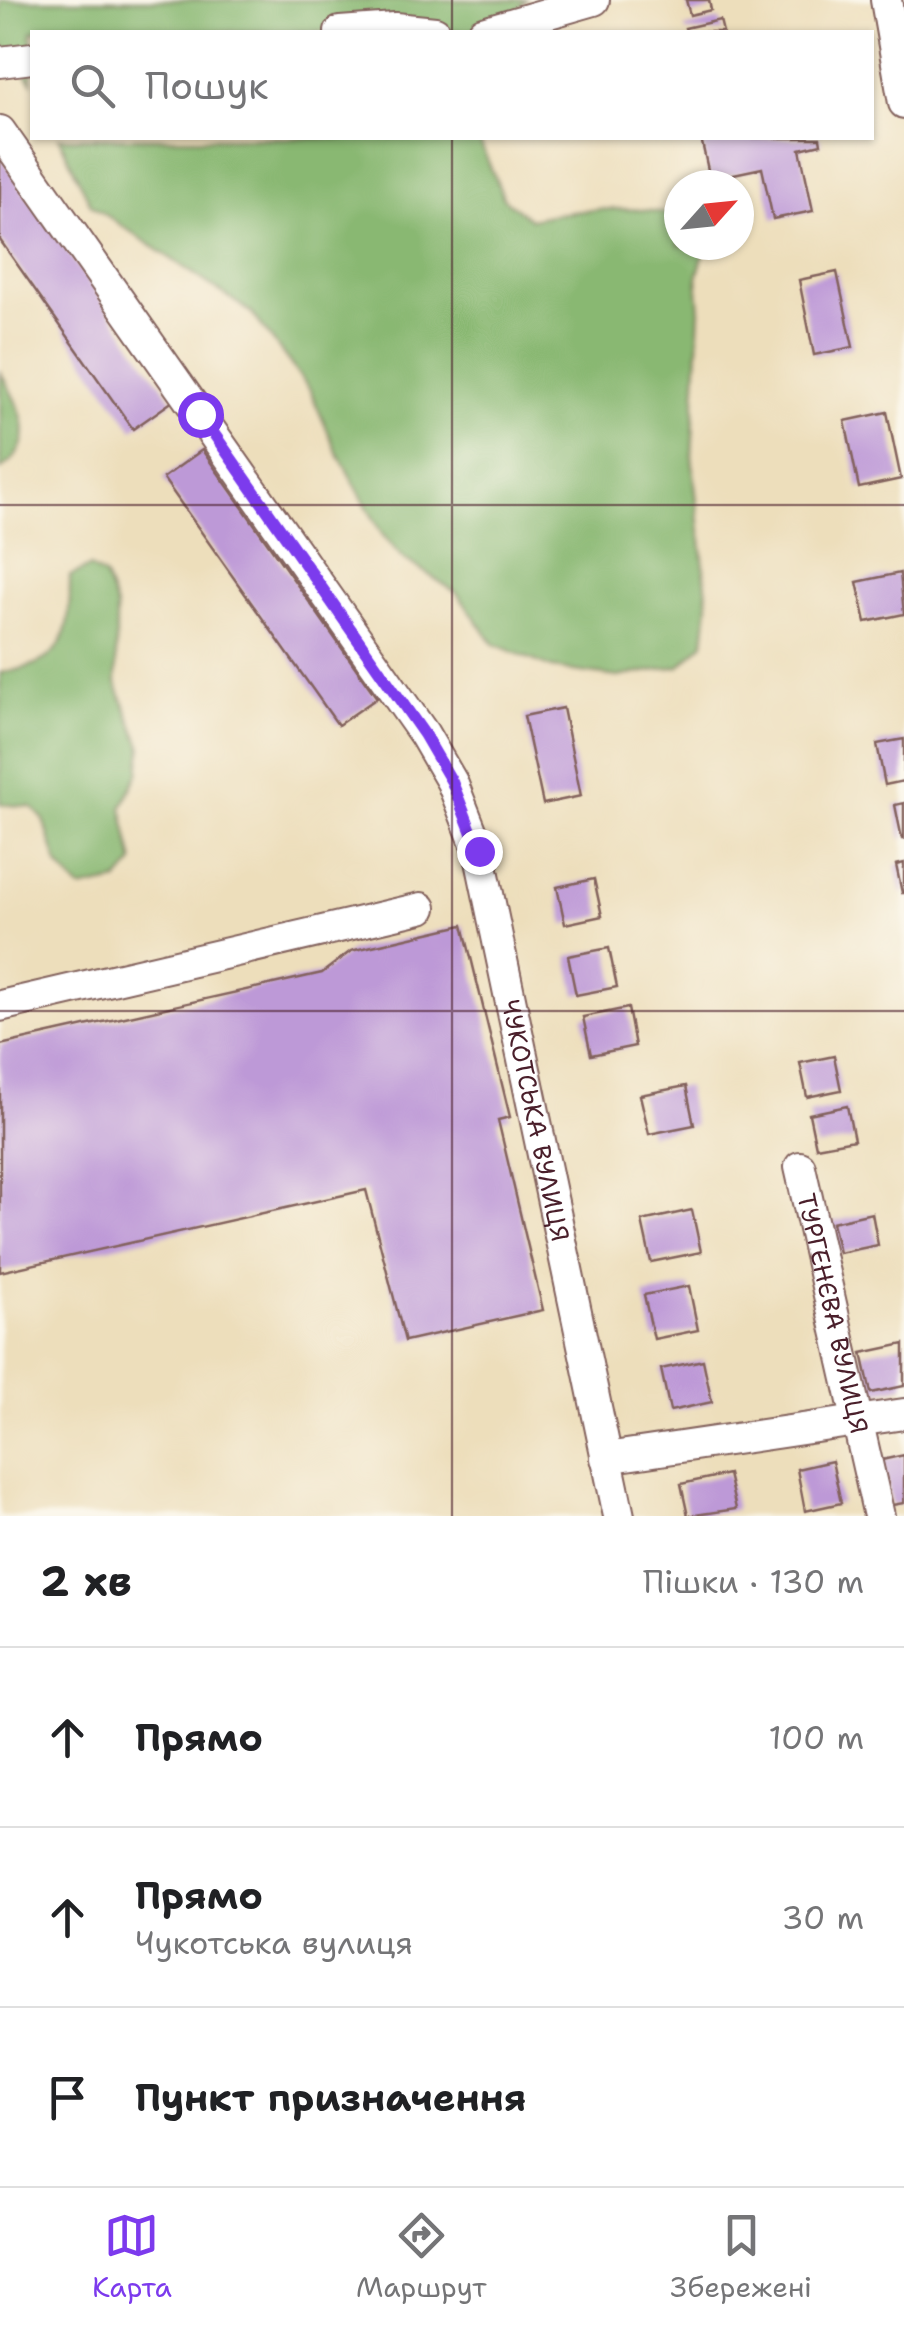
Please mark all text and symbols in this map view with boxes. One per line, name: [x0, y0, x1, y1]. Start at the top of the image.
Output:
search box: [30, 30, 874, 140]
icon: search: [65, 58, 120, 113]
text: Пошук: [145, 60, 268, 111]
north arrow: [664, 170, 754, 260]
route start: [178, 392, 224, 438]
route end: [457, 829, 503, 875]
street label: ЧУКОТСЬКА ВУЛИЦЯ: [494, 996, 578, 1244]
street label: ТУРГЕНЄВА ВУЛИЦЯ: [789, 1190, 877, 1437]
text: 2 хв: [40, 1553, 132, 1609]
text: Пішки · 130 m: [643, 1560, 864, 1603]
icon: ahead: [40, 1710, 95, 1765]
text: Прямо: [135, 1712, 263, 1763]
text: 100 m: [768, 1716, 864, 1759]
text: Прямо: [135, 1870, 263, 1921]
icon: ahead: [40, 1890, 95, 1945]
text: 30 m: [781, 1896, 864, 1939]
text: Чукотська вулиця: [135, 1921, 413, 1964]
icon: arrive: [40, 2070, 95, 2125]
text: Пункт призначення: [135, 2072, 526, 2123]
tab: Карта: [92, 2208, 172, 2306]
tab: Маршрут: [356, 2208, 486, 2306]
tab: Збережені: [670, 2208, 812, 2306]

